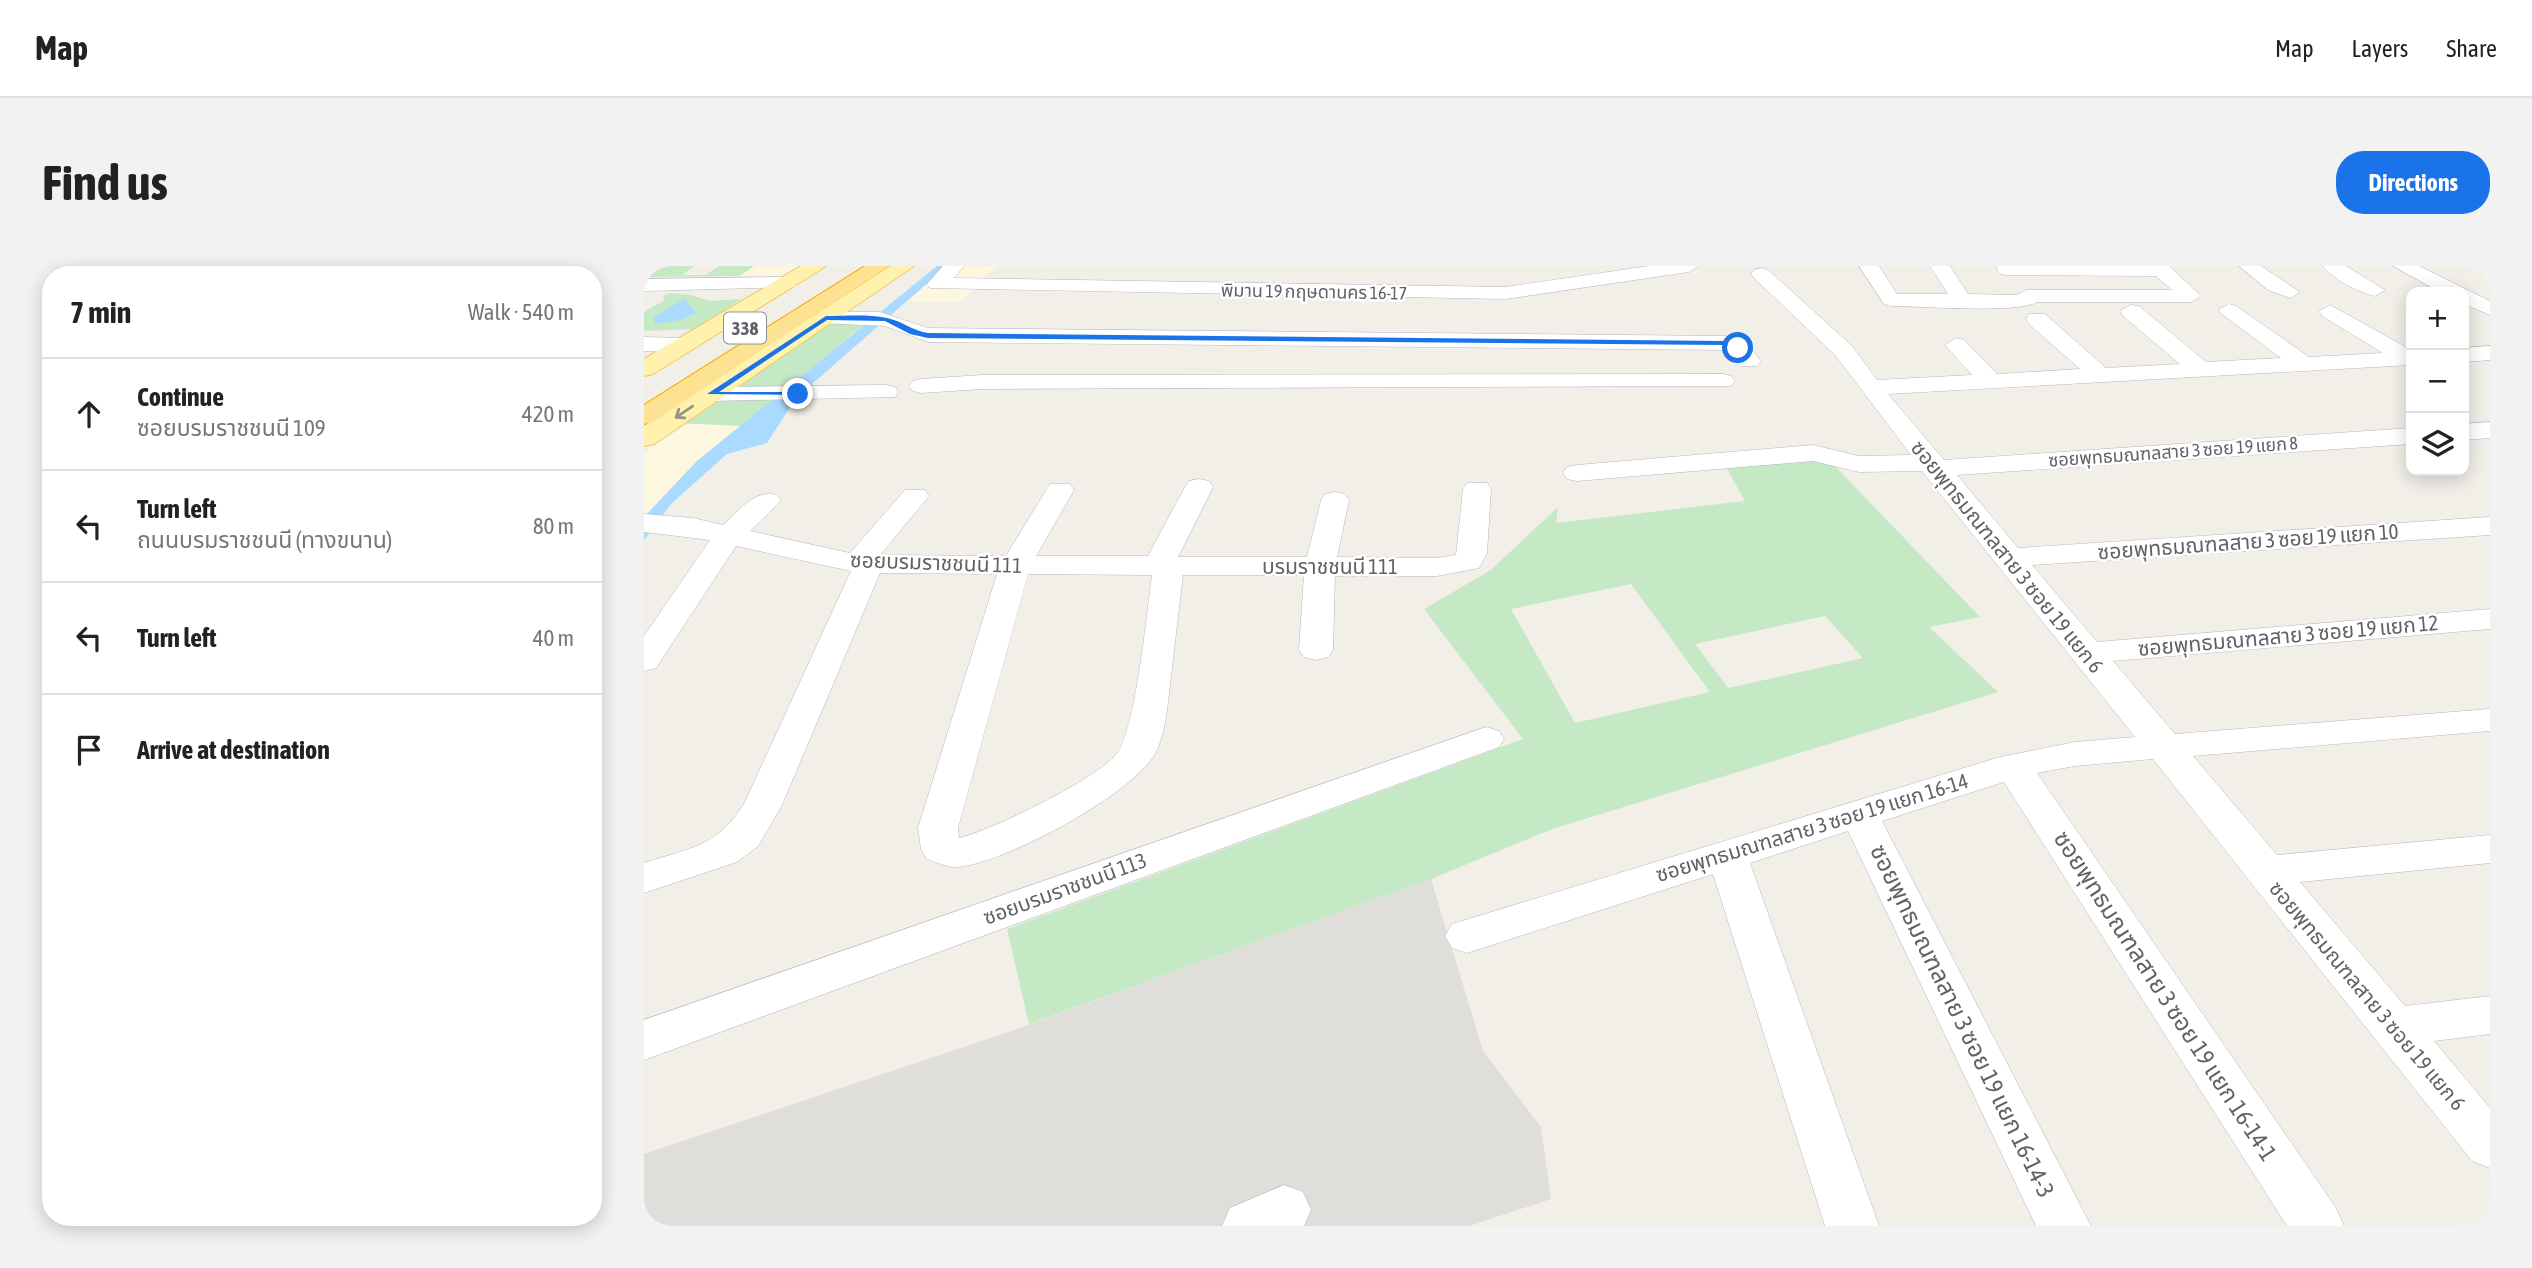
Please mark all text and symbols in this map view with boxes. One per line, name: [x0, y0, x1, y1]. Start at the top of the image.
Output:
text: Map: [35, 29, 88, 67]
text: Map: [2275, 35, 2314, 62]
text: Layers: [2352, 35, 2408, 62]
text: Share: [2446, 35, 2497, 62]
button: Directions: [2336, 151, 2490, 214]
text: Find us: [42, 154, 168, 210]
street label: พิมาน 19 กฤษดานคร 16-17: [1221, 279, 1407, 304]
map controls: [2406, 287, 2469, 476]
button: +: [2406, 287, 2469, 350]
text: 7 min: [70, 295, 131, 329]
text: Walk · 540 m: [468, 299, 574, 325]
road number: 338: [724, 312, 766, 344]
route start: [1722, 332, 1753, 363]
button: −: [2406, 350, 2469, 413]
route end: [782, 378, 813, 409]
text: Continue: [137, 382, 224, 412]
icon: ahead: [70, 395, 108, 433]
text: 420 m: [522, 401, 574, 427]
one-way arrow: [675, 404, 694, 419]
button: layers: [2406, 413, 2469, 476]
text: ซอยบรมราชชนนี 109: [137, 415, 326, 441]
street label: ซอยพุทธมณฑลสาย 3 ซอย 19 แยก 8: [2048, 432, 2298, 472]
street label: ซอยพุทธมณฑลสาย 3 ซอย 19 แยก 6: [1905, 436, 2109, 679]
text: Turn left: [137, 494, 217, 524]
icon: left: [70, 507, 108, 545]
text: 80 m: [533, 513, 574, 539]
street label: ซอยพุทธมณฑลสาย 3 ซอย 19 แยก 10: [2097, 519, 2399, 565]
text: ถนนบรมราชชนนี (ทางขนาน): [137, 527, 392, 553]
street label: ซอยบรมราชชนนี 111: [850, 547, 1022, 577]
street label: บรมราชชนนี 111: [1262, 554, 1398, 578]
street label: ซอยพุทธมณฑลสาย 3 ซอย 19 แยก 12: [2137, 610, 2439, 662]
icon: left: [70, 619, 108, 657]
text: Turn left: [137, 623, 217, 653]
text: 40 m: [533, 625, 574, 651]
icon: arrive: [70, 731, 108, 769]
text: Arrive at destination: [137, 735, 330, 765]
street label: ซอยพุทธมณฑลสาย 3 ซอย 19 แยก 16-14: [1653, 768, 1972, 888]
street label: ซอยพุทธมณฑลสาย 3 ซอย 19 แยก 16-14-1: [2047, 826, 2282, 1167]
street label: ซอยพุทธมณฑลสาย 3 ซอย 19 แยก 16-14-3: [1863, 840, 2060, 1202]
street label: ซอยบรมราชชนนี 113: [980, 847, 1150, 929]
street label: ซอยพุทธมณฑลสาย 3 ซอย 19 แยก 6: [2263, 876, 2471, 1116]

